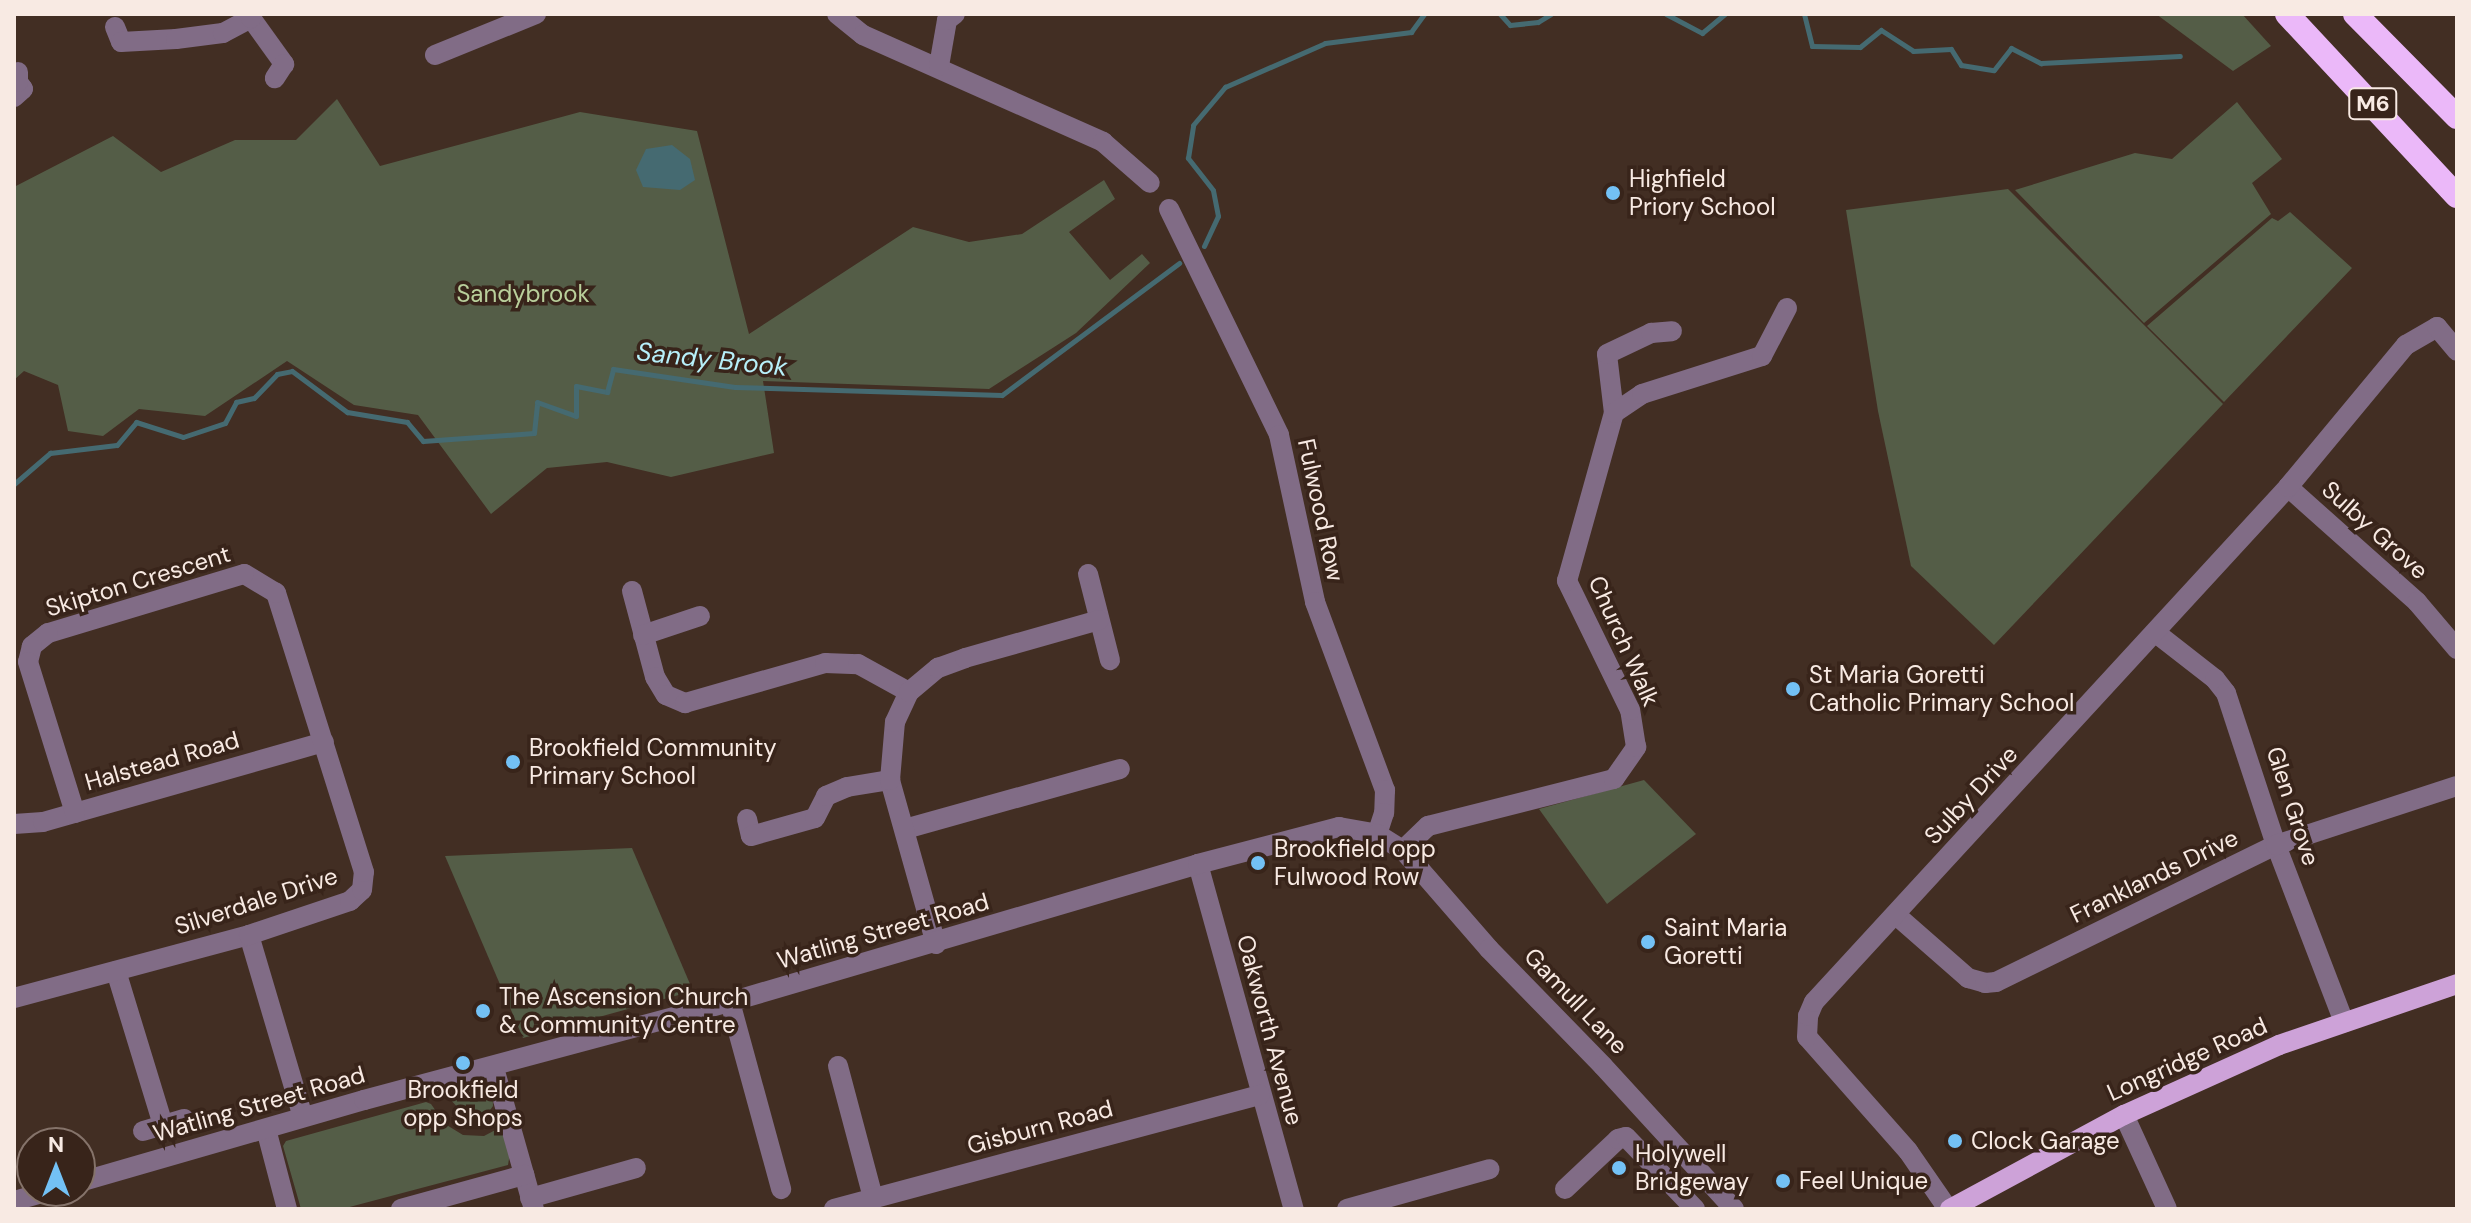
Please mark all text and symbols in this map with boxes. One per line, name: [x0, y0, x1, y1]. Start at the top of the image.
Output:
road number: M6: [2347, 86, 2399, 122]
place label: Highfield Priory School: [1629, 165, 1776, 221]
marker: Highfield Priory School: [1604, 184, 1622, 202]
park label: Sandybrook: [456, 280, 590, 308]
water label: Sandy Brook: [635, 337, 789, 383]
street label: Fulwood Row: [1292, 436, 1350, 584]
street label: Sulby Grove: [2316, 475, 2434, 585]
street label: Skipton Crescent: [42, 539, 234, 623]
street label: Church Walk: [1582, 571, 1666, 711]
place label: St Maria Goretti Catholic Primary School: [1809, 661, 2074, 717]
marker: St Maria Goretti Catholic Primary School: [1784, 680, 1802, 698]
street label: Halstead Road: [81, 725, 243, 797]
place label: Brookfield Community Primary School: [529, 734, 777, 790]
street label: Sulby Drive: [1918, 740, 2024, 850]
street label: Glen Grove: [2260, 743, 2326, 869]
marker: Brookfield Community Primary School: [504, 753, 522, 771]
street label: Franklands Drive: [2065, 823, 2243, 929]
place label: Brookfield opp Fulwood Row: [1274, 835, 1436, 891]
marker: Brookfield opp Fulwood Row: [1249, 854, 1267, 872]
street label: Silverdale Drive: [171, 861, 341, 941]
street label: Watling Street Road: [774, 887, 992, 975]
place label: Saint Maria Goretti: [1664, 914, 1787, 970]
street label: Oakworth Avenue: [1231, 932, 1309, 1128]
marker: Saint Maria Goretti: [1639, 933, 1657, 951]
street label: Gamull Lane: [1518, 942, 1634, 1060]
place label: The Ascension Church & Community Centre: [499, 983, 748, 1039]
marker: The Ascension Church & Community Centre: [474, 1002, 492, 1020]
street label: Longridge Road: [2103, 1011, 2271, 1107]
marker: Brookfield opp Shops: [454, 1054, 472, 1072]
street label: Watling Street Road: [150, 1060, 368, 1148]
place label: Brookfield opp Shops: [403, 1076, 523, 1132]
street label: Gisburn Road: [964, 1094, 1116, 1160]
north arrow: [16, 1127, 96, 1207]
place label: Clock Garage: [1971, 1127, 2120, 1155]
text: N: [48, 1130, 64, 1159]
marker: Clock Garage: [1946, 1132, 1964, 1150]
place label: Holywell Bridgeway: [1635, 1140, 1749, 1196]
marker: Holywell Bridgeway: [1610, 1159, 1628, 1177]
place label: Feel Unique: [1799, 1167, 1928, 1195]
marker: Feel Unique: [1774, 1172, 1792, 1190]

